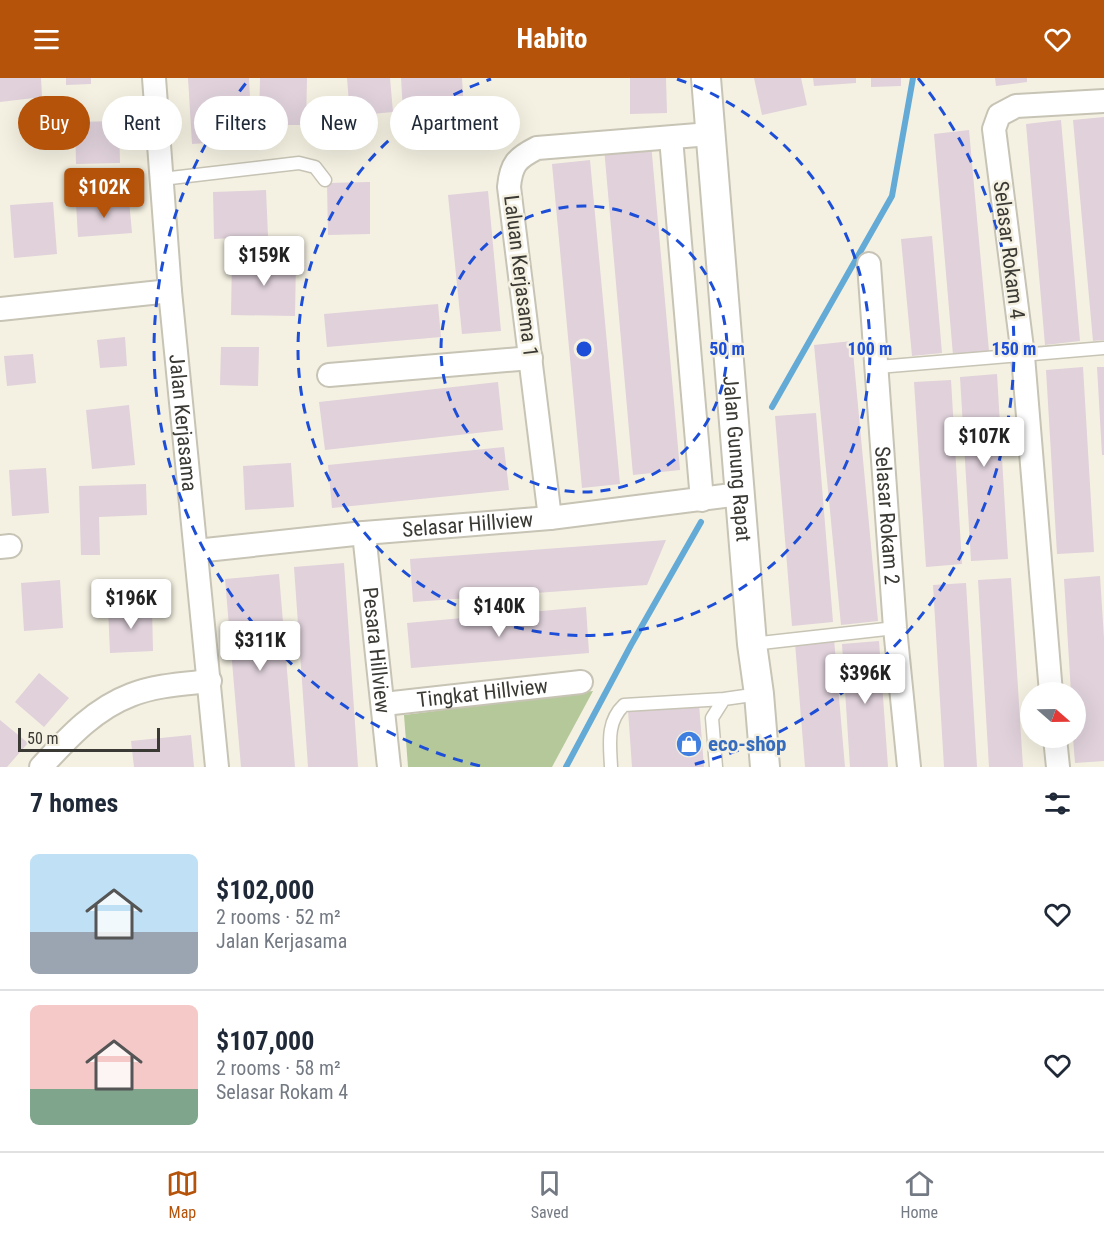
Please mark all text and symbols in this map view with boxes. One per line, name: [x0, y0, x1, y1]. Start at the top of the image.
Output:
icon: menu: [30, 23, 63, 56]
text: Habito: [517, 23, 587, 55]
icon: heart: [1041, 23, 1074, 56]
chip: Buy: [18, 96, 90, 150]
chip: Rent: [102, 96, 182, 150]
chip: Filters: [194, 96, 288, 150]
chip: New: [300, 96, 378, 150]
chip: Apartment: [390, 96, 520, 150]
pin: $102K: [62, 168, 146, 219]
text: $102K: [78, 175, 130, 199]
street label: Selasar Rokam 4: [989, 180, 1029, 320]
street label: Laluan Kerjasama 1: [499, 194, 543, 358]
pin: $159K: [222, 236, 306, 287]
text: $159K: [238, 243, 290, 267]
text: 50 m: [709, 338, 745, 359]
text: 100 m: [848, 338, 892, 359]
text: 150 m: [992, 338, 1036, 359]
centre of rings: [574, 339, 594, 359]
street label: Jalan Kerjasama: [164, 353, 202, 493]
street label: Jalan Gunung Rapat: [718, 375, 756, 543]
pin: $107K: [942, 417, 1026, 468]
text: $107K: [958, 424, 1010, 448]
street label: Selasar Rokam 2: [870, 445, 904, 585]
street label: Selasar Hillview: [401, 507, 534, 542]
pin: $196K: [89, 579, 173, 630]
text: $196K: [105, 586, 157, 610]
street label: Pesara Hillview: [358, 586, 395, 715]
pin: $140K: [457, 587, 541, 638]
text: $140K: [473, 594, 525, 618]
pin: $311K: [218, 621, 302, 672]
text: $311K: [234, 628, 286, 652]
pin: $396K: [823, 654, 907, 705]
text: $396K: [839, 661, 891, 685]
street label: Tingkat Hillview: [416, 674, 550, 712]
north arrow: [1020, 682, 1086, 748]
map controls: [1020, 682, 1086, 748]
scale bar: [18, 725, 160, 752]
text: 50 m: [27, 729, 59, 748]
shop icon: eco-shop: [674, 729, 704, 759]
place label: eco-shop: [708, 732, 786, 756]
icon: filters: [1041, 787, 1074, 820]
text: 7 homes: [30, 788, 118, 818]
text: $102,000: [216, 875, 314, 905]
icon: home: [78, 878, 150, 950]
icon: heart: [1041, 898, 1074, 931]
text: 2 rooms · 52 m²: [216, 905, 341, 929]
text: Jalan Kerjasama: [216, 929, 347, 953]
text: $107,000: [216, 1026, 314, 1056]
icon: home: [78, 1029, 150, 1101]
icon: heart: [1041, 1049, 1074, 1082]
text: 2 rooms · 58 m²: [216, 1056, 341, 1080]
text: Selasar Rokam 4: [216, 1080, 348, 1104]
tab: Map: [166, 1167, 199, 1222]
tab: Saved: [531, 1167, 569, 1222]
tab: Home: [901, 1167, 938, 1222]

